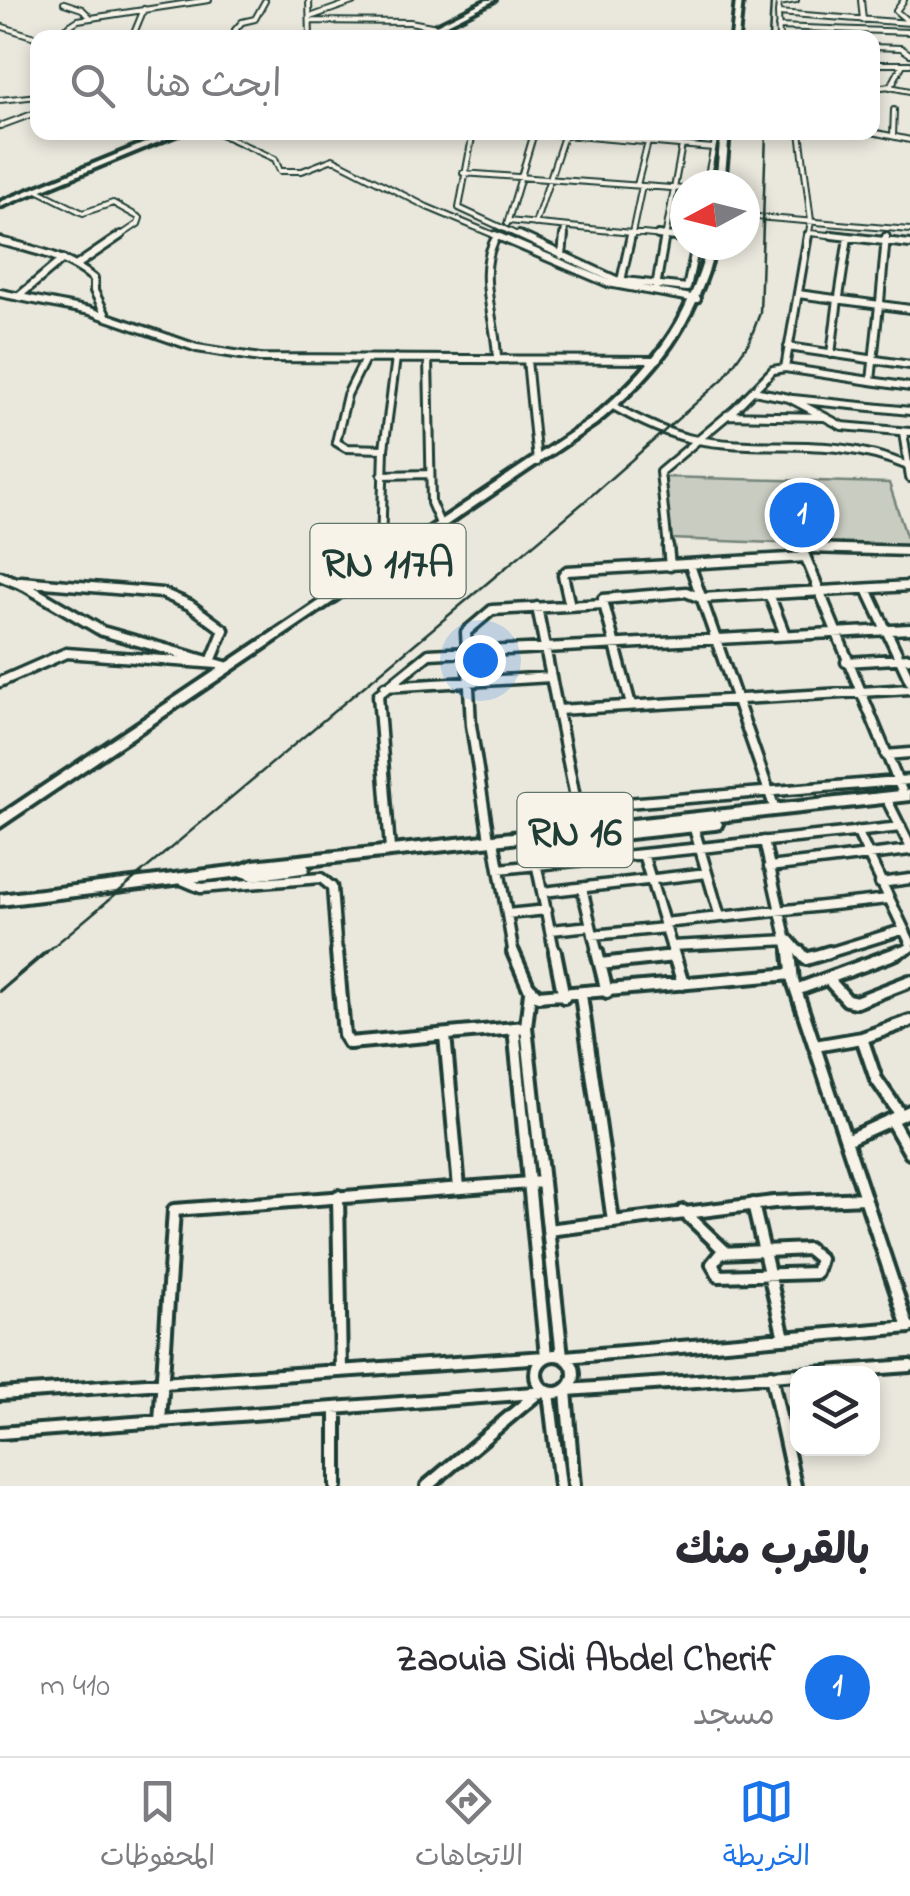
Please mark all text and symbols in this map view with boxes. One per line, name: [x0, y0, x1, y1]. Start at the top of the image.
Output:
search box: [30, 30, 880, 140]
icon: search: [65, 58, 120, 113]
text: ابحث هنا: [145, 59, 282, 115]
north arrow: [670, 170, 760, 260]
pin: 1: [770, 478, 834, 552]
road number: RN 117A: [310, 524, 466, 598]
your location: [455, 635, 506, 686]
road number: RN 16: [518, 793, 632, 867]
map controls: [790, 1366, 880, 1456]
button: layers: [790, 1366, 880, 1456]
text: بالقرب منك: [675, 1522, 870, 1583]
text: Zaouia Sidi Abdel Cherif: [396, 1633, 775, 1689]
text: 410 m: [40, 1664, 110, 1711]
text: 1: [832, 1664, 843, 1711]
text: مسجد: [693, 1693, 775, 1740]
tab: المحفوظات: [100, 1774, 215, 1880]
tab: الاتجاهات: [415, 1774, 523, 1880]
tab: الخريطة: [723, 1774, 810, 1880]

